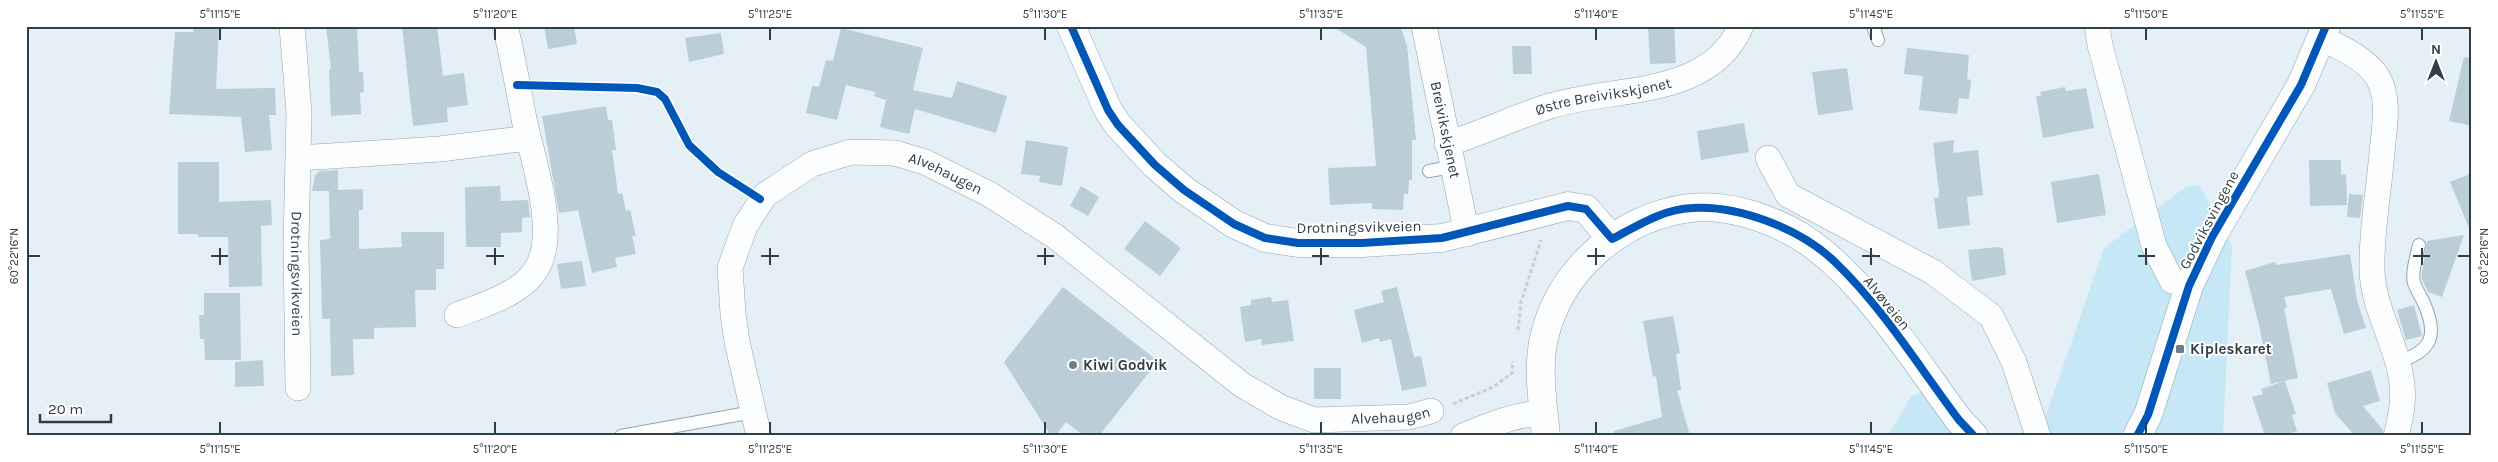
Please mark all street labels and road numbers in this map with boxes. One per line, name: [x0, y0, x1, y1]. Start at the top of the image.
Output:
street label: Østre Breivikskjenet: [1533, 74, 1674, 119]
street label: Breivikskjenet: [1427, 80, 1464, 180]
street label: Alvehaugen: [906, 149, 985, 198]
street label: Godviksvingene: [2175, 168, 2243, 272]
street label: Drotningsvikveien: [287, 211, 306, 336]
street label: Drotningsvikveien: [1296, 217, 1422, 237]
street label: Alvøveien: [1860, 272, 1914, 334]
street label: Alvehaugen: [1351, 403, 1432, 428]

